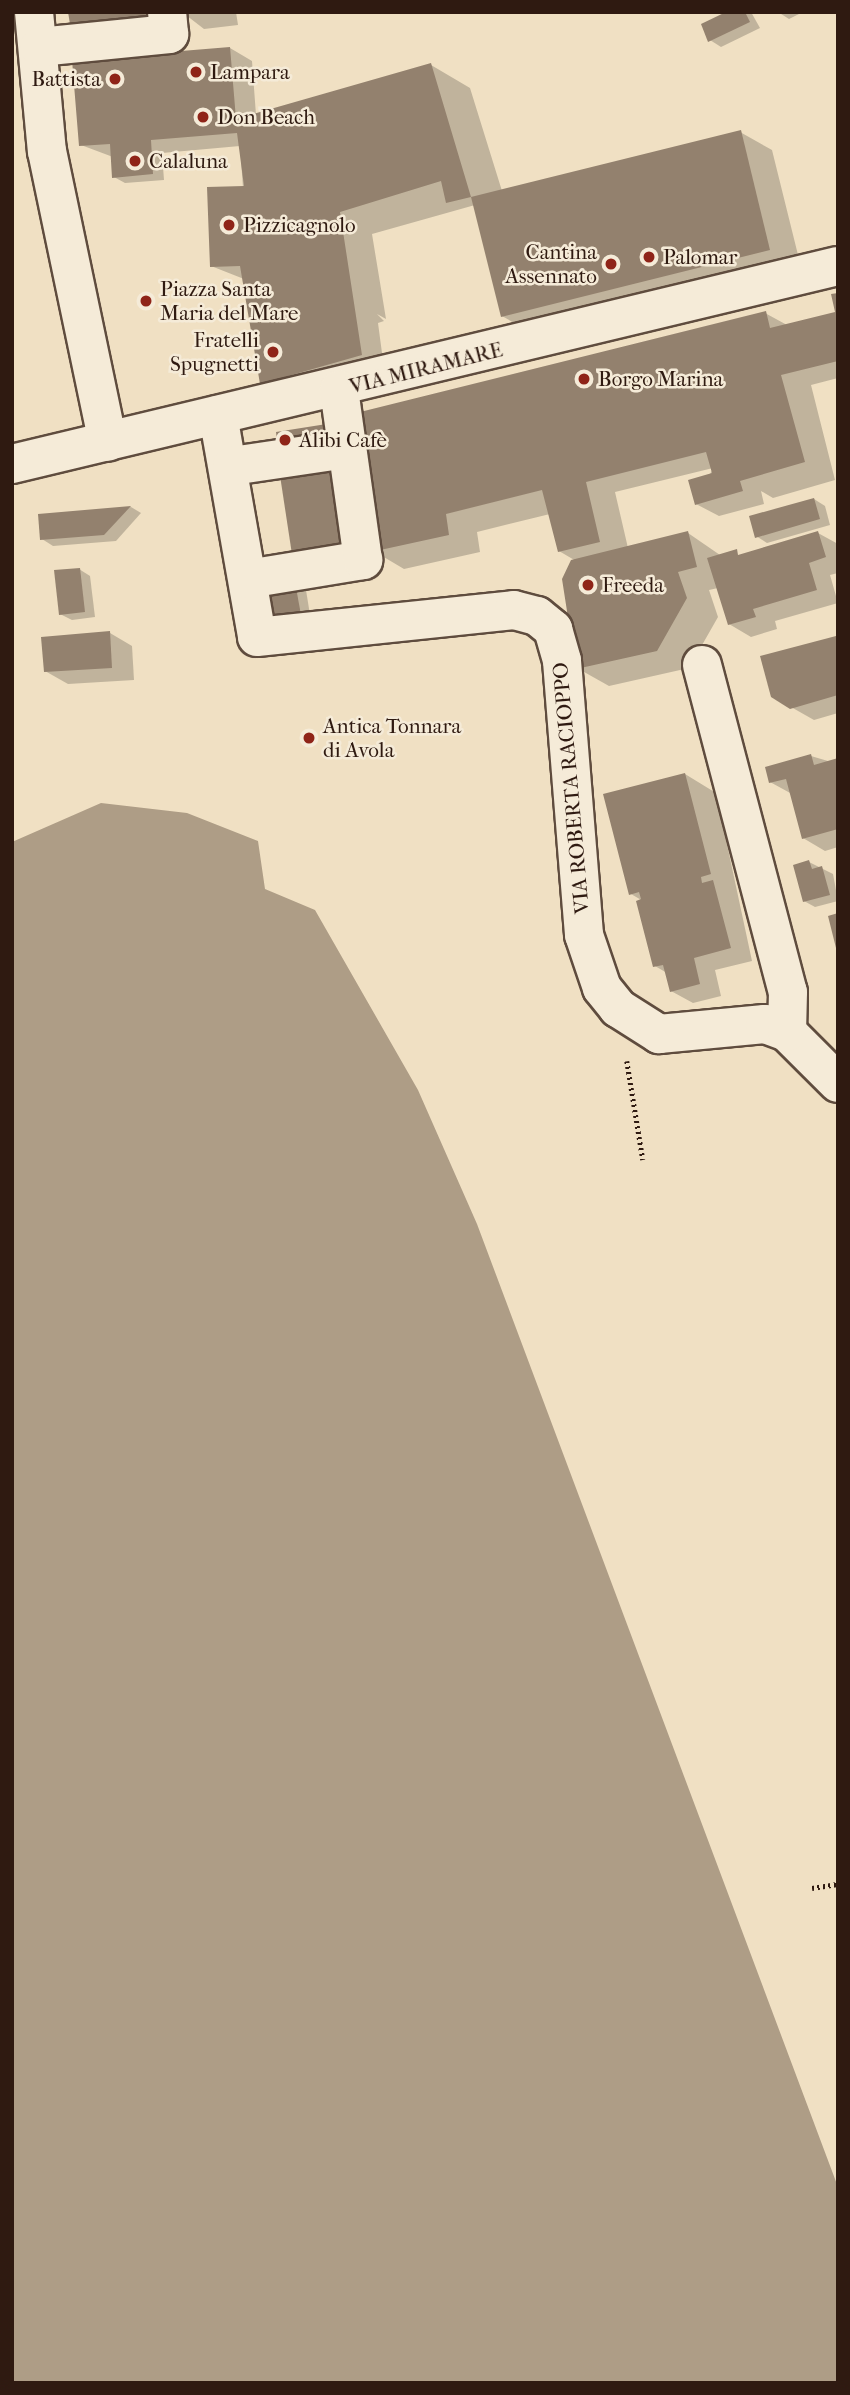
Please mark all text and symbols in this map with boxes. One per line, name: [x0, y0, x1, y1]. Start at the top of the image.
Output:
place label: Lampara: [210, 59, 290, 85]
marker: Lampara: [188, 64, 204, 80]
place label: Battista: [31, 66, 101, 92]
marker: Battista: [107, 71, 123, 87]
place label: Don Beach: [217, 104, 315, 130]
marker: Don Beach: [195, 109, 211, 125]
place label: Calaluna: [149, 148, 228, 174]
marker: Calaluna: [127, 153, 143, 169]
place label: Pizzicagnolo: [243, 212, 356, 238]
marker: Pizzicagnolo: [221, 217, 237, 233]
place label: Cantina Assennato: [505, 239, 597, 289]
place label: Palomar: [663, 244, 737, 270]
marker: Palomar: [641, 249, 657, 265]
marker: Cantina Assennato: [603, 256, 619, 272]
place label: Piazza Santa Maria del Mare: [160, 276, 298, 326]
marker: Piazza Santa Maria del Mare: [138, 293, 154, 309]
place label: Fratelli Spugnetti: [170, 327, 259, 377]
street label: VIA MIRAMARE: [347, 337, 505, 399]
marker: Fratelli Spugnetti: [265, 344, 281, 360]
place label: Borgo Marina: [598, 366, 723, 392]
marker: Borgo Marina: [576, 371, 592, 387]
place label: Alibi Cafè: [299, 427, 387, 453]
marker: Alibi Cafè: [277, 432, 293, 448]
place label: Freeda: [602, 572, 664, 598]
marker: Freeda: [580, 577, 596, 593]
street label: VIA ROBERTA RACIOPPO: [547, 661, 595, 915]
place label: Antica Tonnara di Avola: [323, 713, 461, 763]
marker: Antica Tonnara di Avola: [301, 730, 317, 746]

